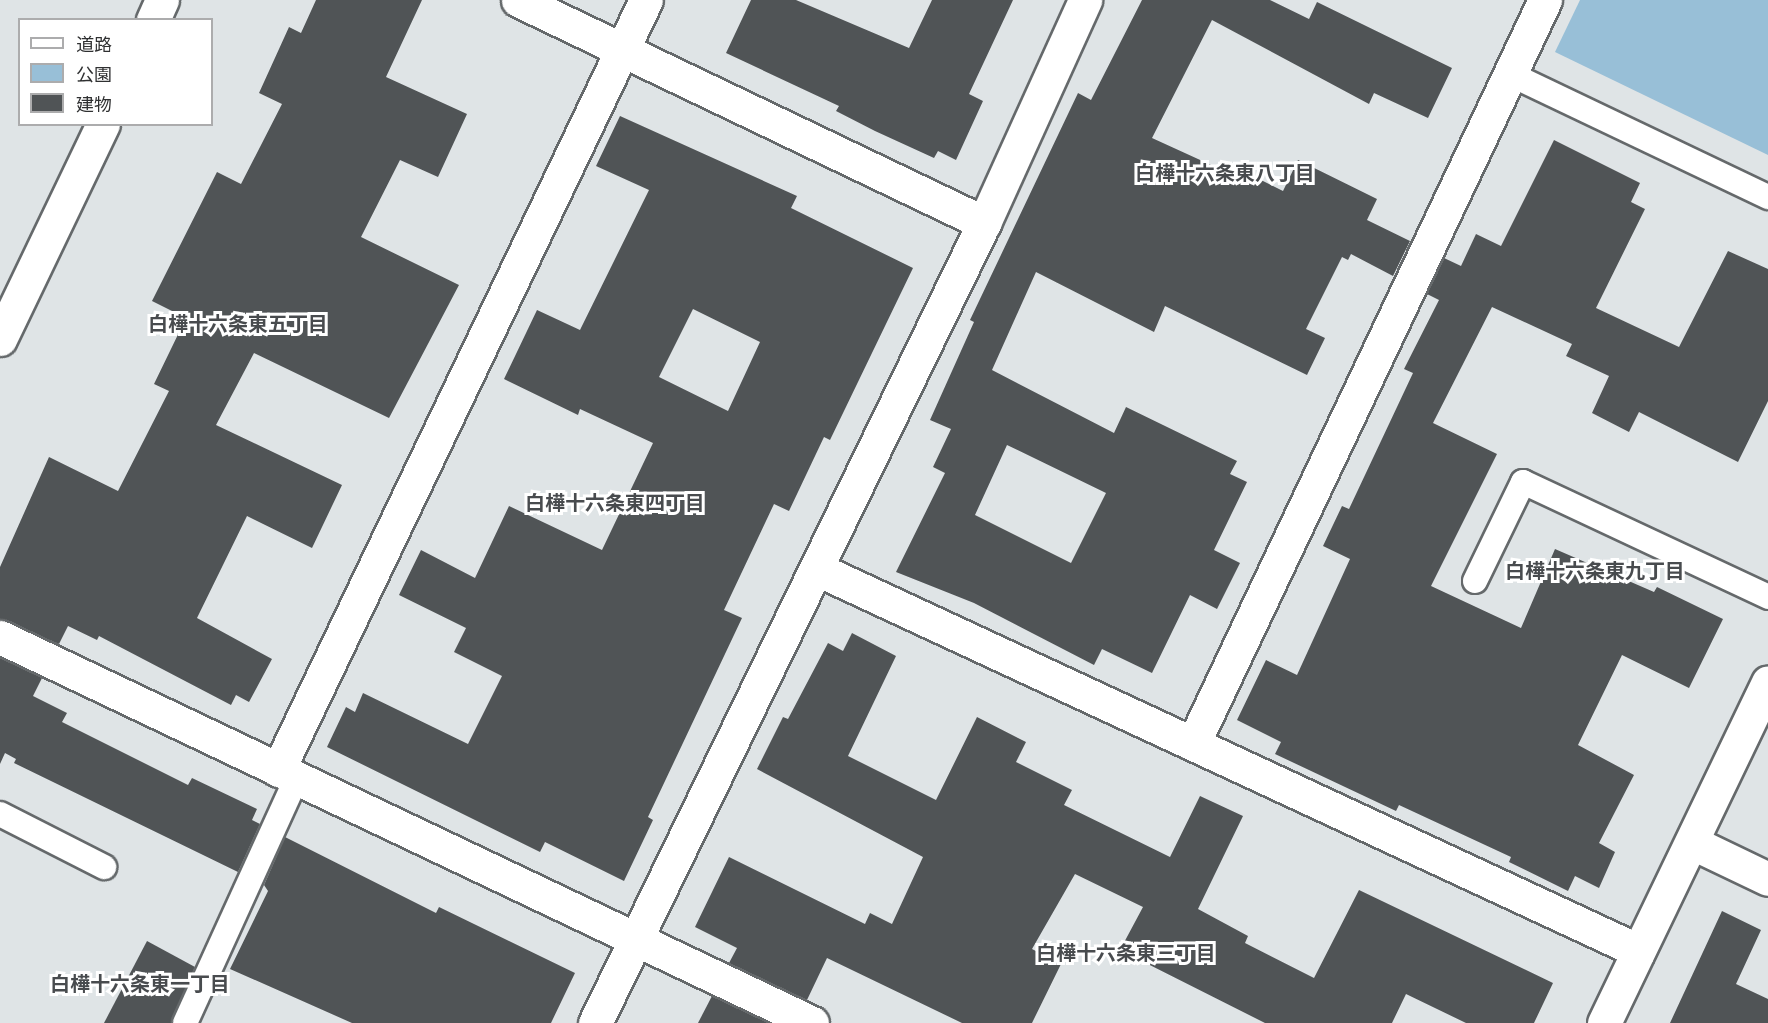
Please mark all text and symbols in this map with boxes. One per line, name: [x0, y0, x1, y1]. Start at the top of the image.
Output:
legend: [18, 18, 213, 126]
text: 道路: [76, 34, 112, 56]
text: 公園: [76, 64, 112, 86]
text: 建物: [76, 94, 112, 116]
district label: 白樺十六条東八丁目: [1135, 161, 1315, 185]
district label: 白樺十六条東五丁目: [148, 312, 328, 336]
district label: 白樺十六条東四丁目: [525, 491, 705, 515]
district label: 白樺十六条東九丁目: [1505, 559, 1685, 583]
district label: 白樺十六条東三丁目: [1036, 941, 1216, 965]
district label: 白樺十六条東一丁目: [50, 972, 230, 996]

